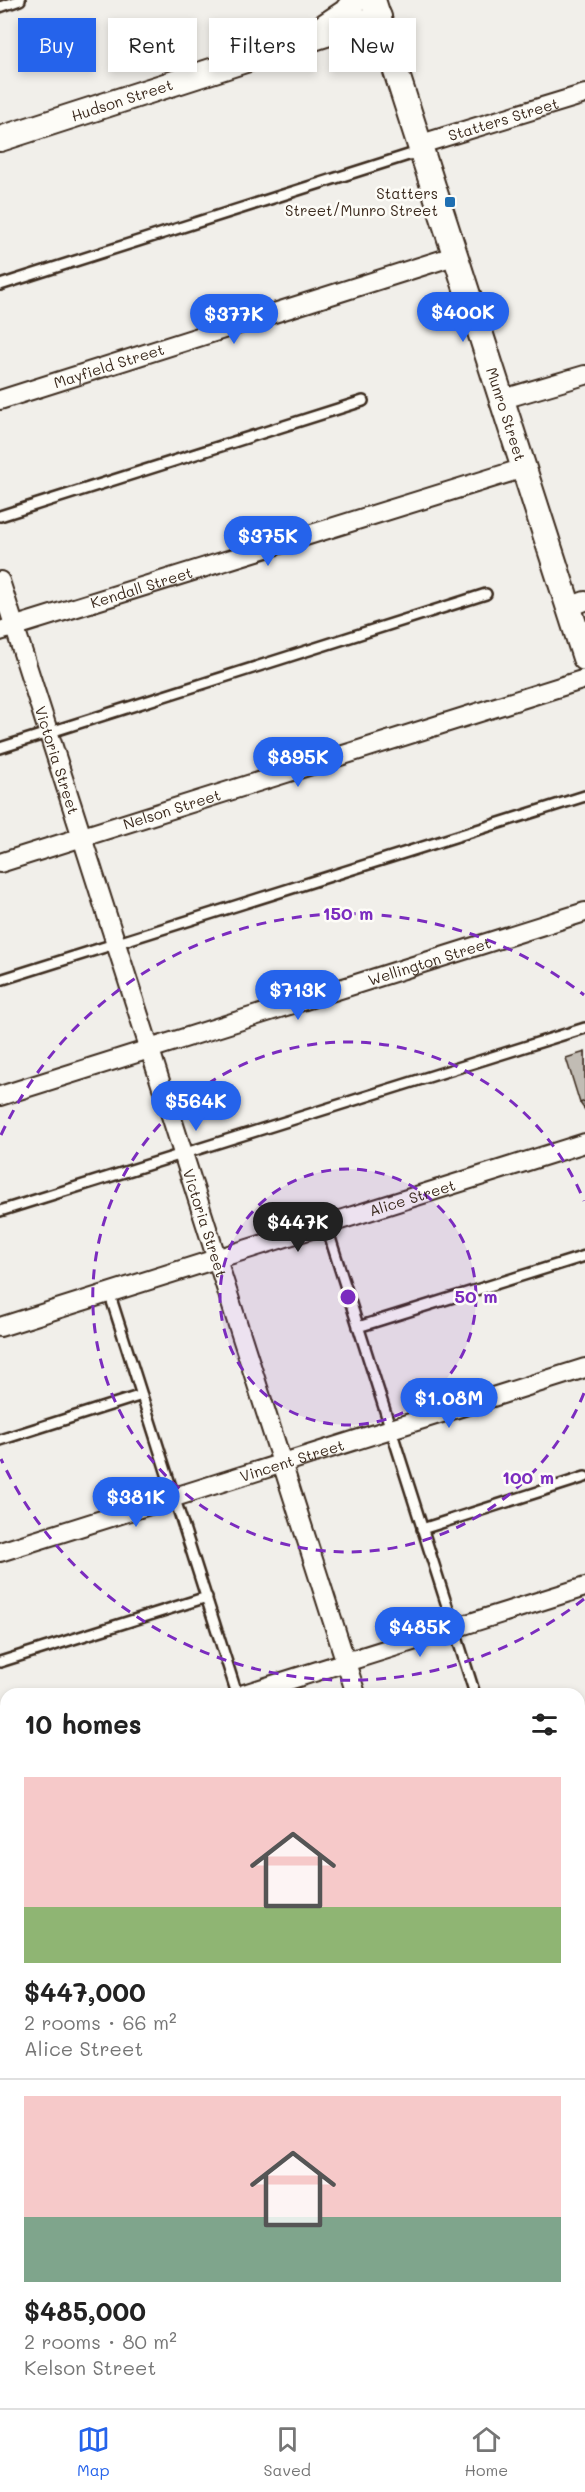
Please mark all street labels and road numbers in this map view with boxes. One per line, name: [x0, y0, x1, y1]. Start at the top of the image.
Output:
street label: Hudson Street: [69, 74, 175, 125]
street label: Statters Street: [446, 93, 561, 145]
street label: Mayfield Street: [51, 339, 166, 392]
street label: Munro Street: [482, 365, 531, 464]
street label: Kendall Street: [88, 562, 195, 612]
street label: Victoria Street: [31, 703, 84, 817]
street label: Nelson Street: [120, 784, 223, 834]
street label: Wellington Street: [365, 932, 493, 990]
street label: Victoria Street: [179, 1166, 232, 1280]
street label: Alice Street: [366, 1174, 458, 1220]
street label: Vincent Street: [237, 1434, 347, 1486]

